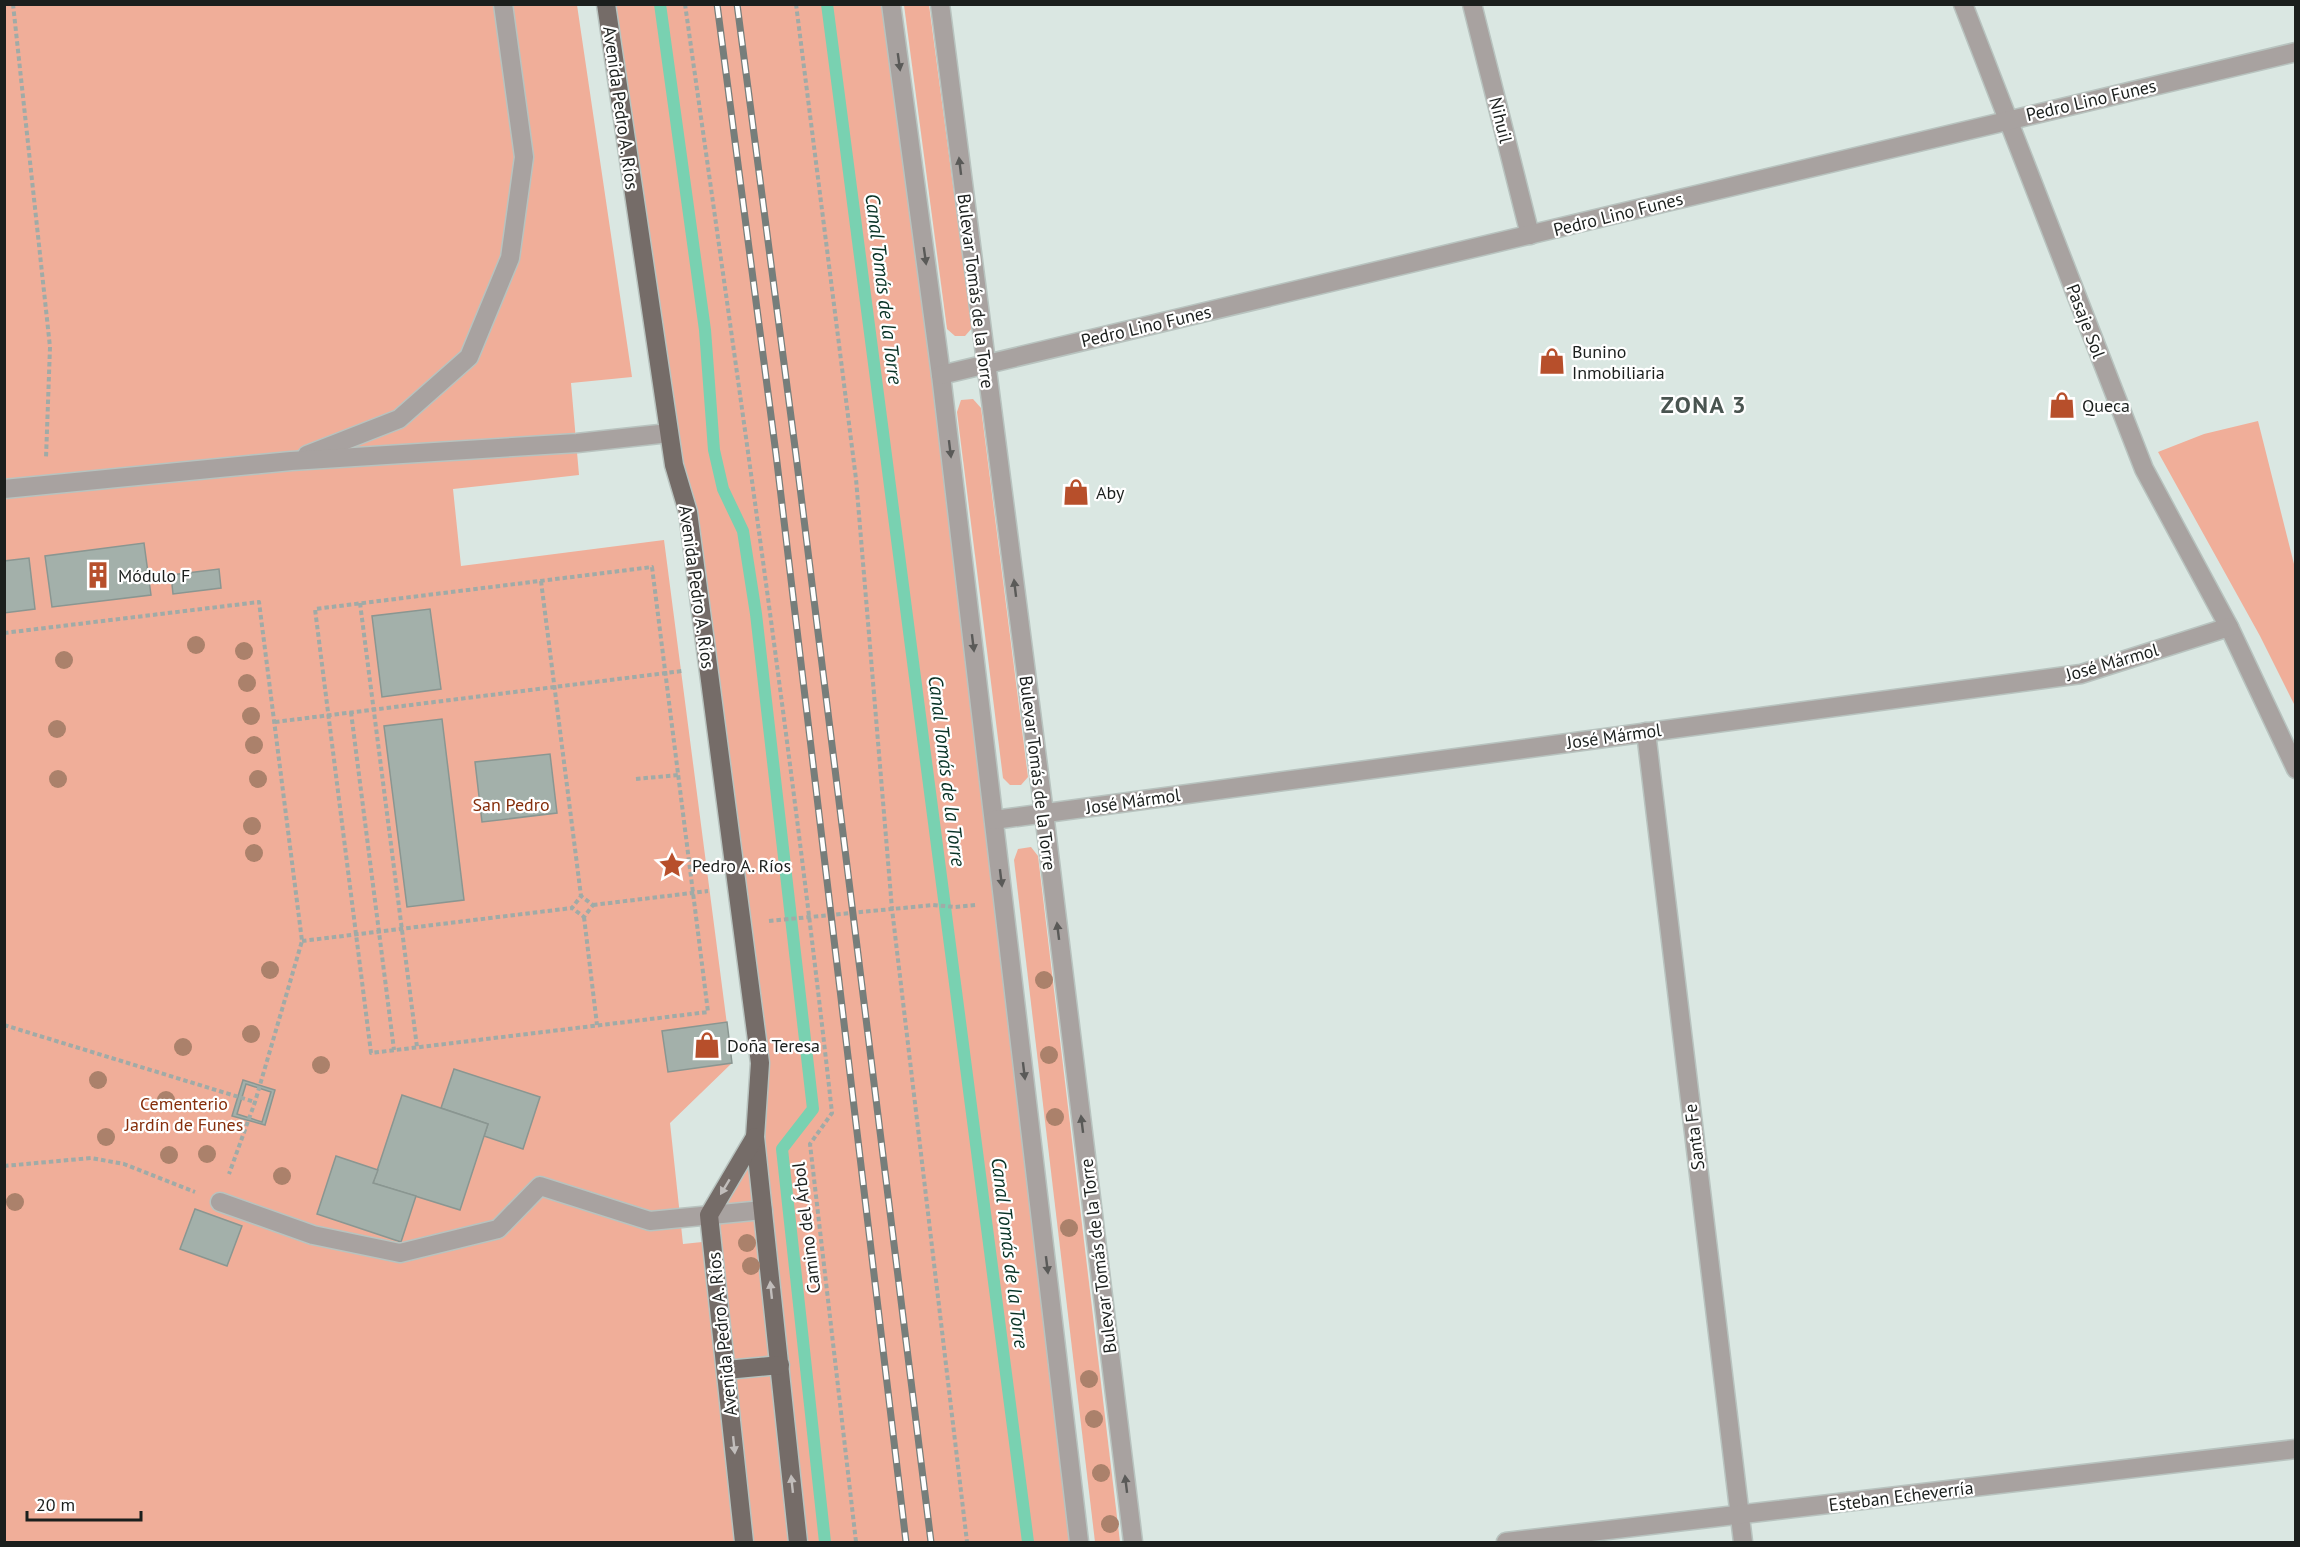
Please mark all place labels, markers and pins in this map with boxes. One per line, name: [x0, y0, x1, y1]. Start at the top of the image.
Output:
place label: Bunino Inmobiliaria: [1572, 340, 1665, 384]
shop icon: Bunino Inmobiliaria: [1537, 346, 1567, 376]
shop icon: Queca: [2047, 390, 2077, 420]
place label: Queca: [2082, 394, 2130, 417]
shop icon: Aby: [1061, 477, 1091, 507]
place label: Aby: [1096, 481, 1125, 504]
building icon: Módulo F: [83, 560, 113, 590]
place label: Módulo F: [118, 564, 190, 587]
place icon: Pedro A. Ríos: [657, 850, 687, 880]
place label: Pedro A. Ríos: [692, 854, 791, 877]
shop icon: Doña Teresa: [692, 1030, 722, 1060]
place label: Doña Teresa: [727, 1034, 820, 1057]

